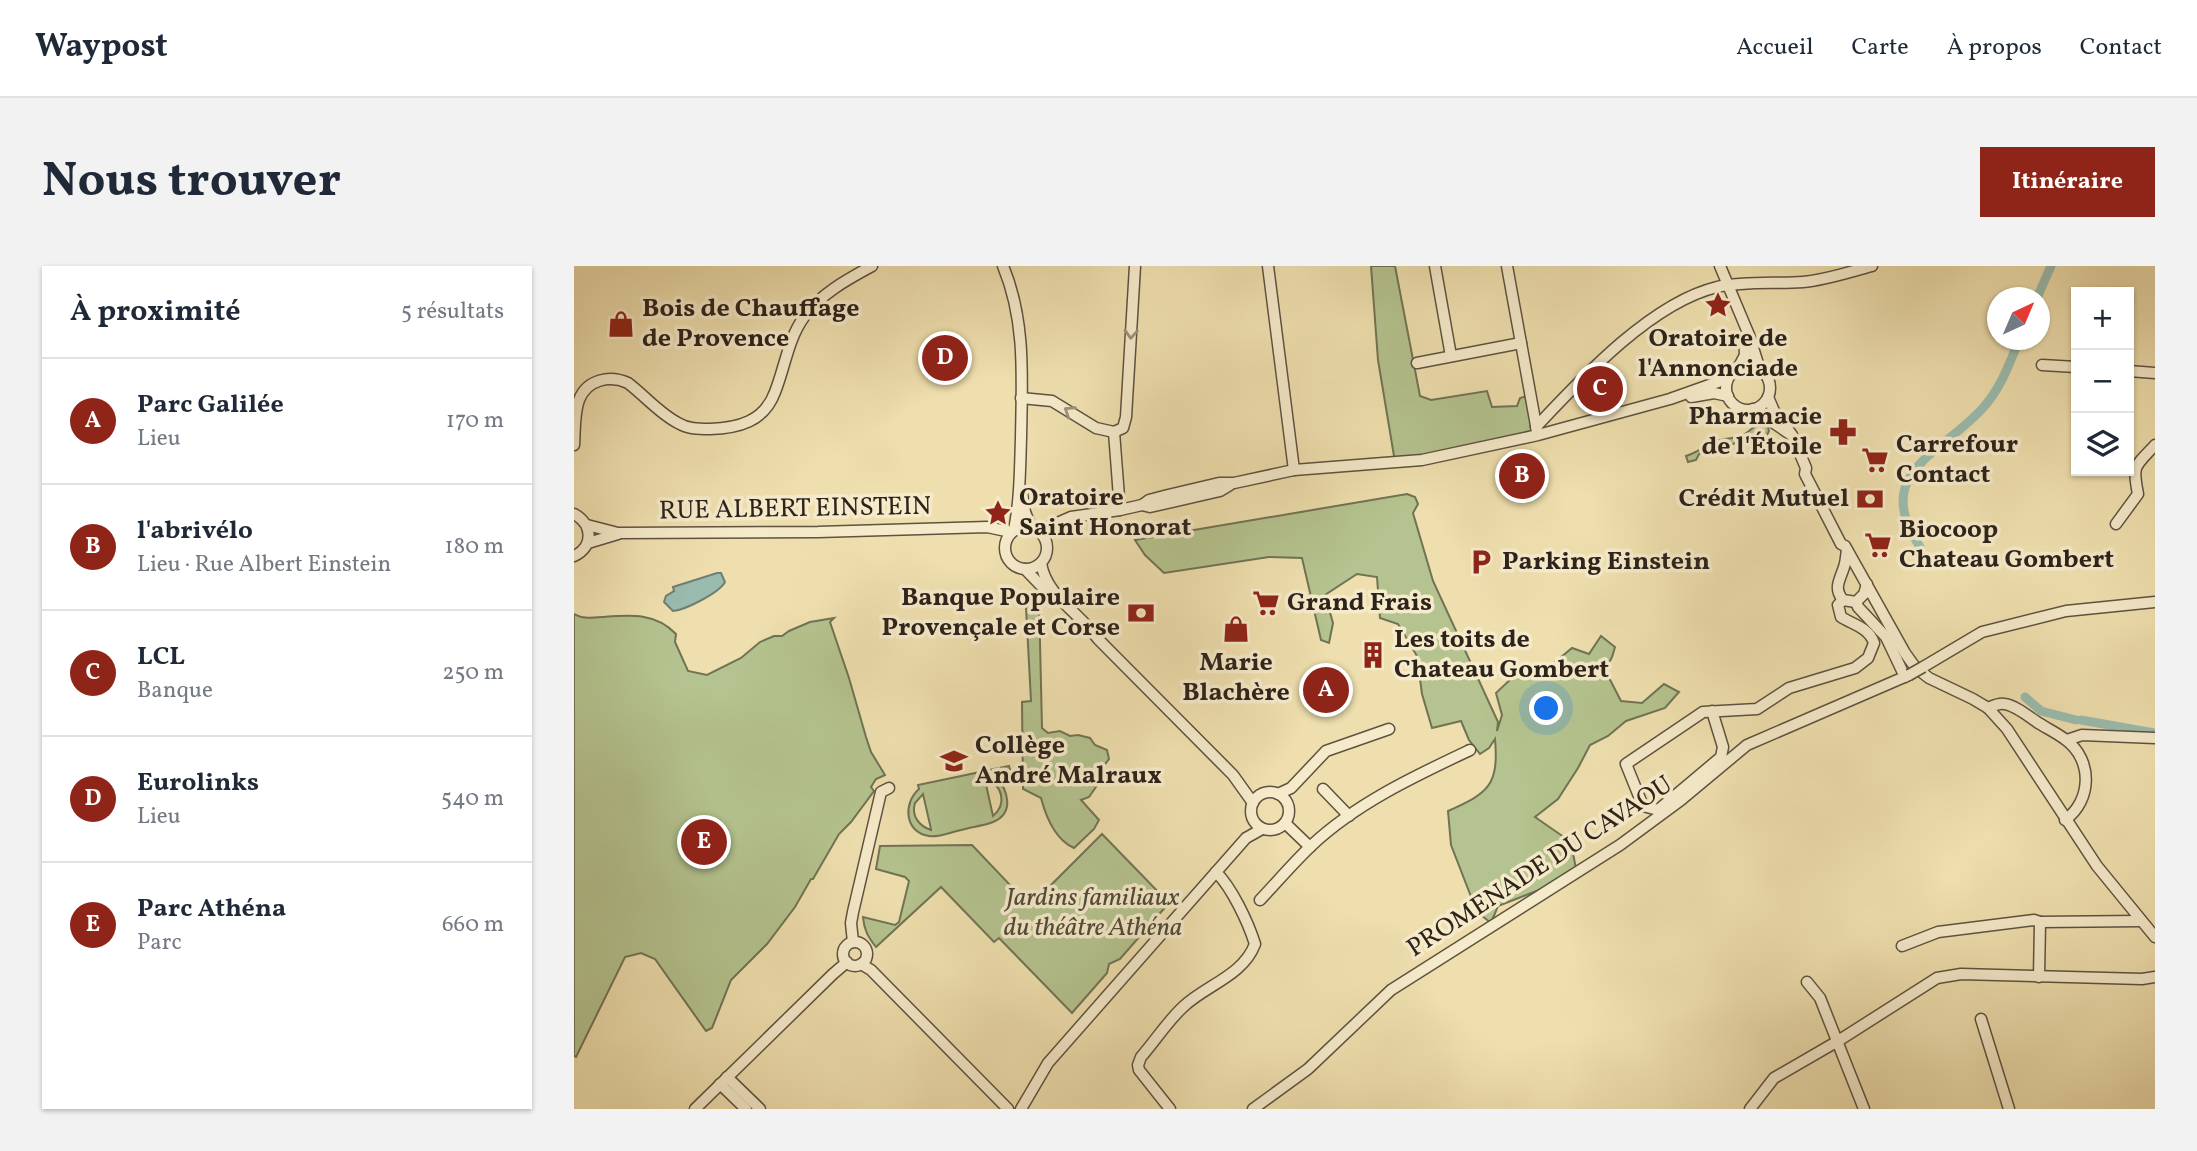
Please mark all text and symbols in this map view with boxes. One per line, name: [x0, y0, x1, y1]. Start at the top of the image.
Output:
text: Waypost: [35, 25, 168, 71]
text: Accueil: [1736, 31, 1813, 65]
text: Carte: [1851, 31, 1909, 65]
text: À propos: [1947, 31, 2042, 65]
text: Contact: [2080, 31, 2162, 65]
button: Itinéraire: [1980, 147, 2155, 217]
text: Nous trouver: [42, 148, 341, 217]
north arrow: [1987, 287, 2050, 350]
map controls: [2071, 287, 2134, 476]
button: +: [2071, 287, 2134, 350]
place icon: Oratoire de l'Annonciade: [1703, 290, 1733, 320]
text: À proximité: [70, 291, 241, 333]
place label: Bois de Chauffage de Provence: [642, 291, 860, 357]
text: 5 résultats: [401, 296, 504, 328]
shop icon: Bois de Chauffage de Provence: [606, 309, 636, 339]
place label: Oratoire de l'Annonciade: [1638, 321, 1798, 387]
one-way arrow: [1124, 329, 1139, 340]
pin: D: [922, 332, 968, 384]
button: −: [2071, 350, 2134, 413]
pin: C: [1577, 363, 1623, 415]
text: Parc Galilée: [137, 387, 284, 423]
place label: Pharmacie de l'Étoile: [1688, 399, 1822, 465]
text: A: [85, 405, 101, 437]
text: 170 m: [446, 405, 504, 437]
one-way arrow: [1064, 406, 1077, 419]
button: layers: [2071, 413, 2134, 476]
pharmacy icon: Pharmacie de l'Étoile: [1828, 417, 1858, 447]
text: Lieu: [137, 423, 181, 455]
place label: Carrefour Contact: [1896, 427, 2018, 493]
supermarket icon: Carrefour Contact: [1860, 445, 1890, 475]
pin: B: [1499, 450, 1545, 502]
place label: Oratoire Saint Honorat: [1019, 480, 1191, 546]
place label: Crédit Mutuel: [1678, 481, 1849, 517]
bank icon: Crédit Mutuel: [1855, 484, 1885, 514]
street label: RUE ALBERT EINSTEIN: [658, 489, 932, 529]
place icon: Oratoire Saint Honorat: [983, 498, 1013, 528]
place label: Biocoop Chateau Gombert: [1899, 512, 2114, 578]
text: l'abrivélo: [137, 513, 253, 549]
supermarket icon: Biocoop Chateau Gombert: [1863, 530, 1893, 560]
text: B: [85, 531, 101, 563]
text: 180 m: [445, 531, 504, 563]
place label: Parking Einstein: [1502, 544, 1710, 580]
parking icon: Parking Einstein: [1466, 547, 1496, 577]
text: Lieu · Rue Albert Einstein: [137, 549, 391, 581]
place label: Banque Populaire Provençale et Corse: [881, 580, 1120, 646]
place label: Grand Frais: [1287, 585, 1432, 621]
supermarket icon: Grand Frais: [1251, 588, 1281, 618]
bank icon: Banque Populaire Provençale et Corse: [1126, 598, 1156, 628]
shop icon: Marie Blachère: [1221, 614, 1251, 644]
place label: Les toits de Chateau Gombert: [1394, 622, 1609, 688]
text: LCL: [137, 639, 185, 675]
building icon: Les toits de Chateau Gombert: [1358, 640, 1388, 670]
place label: Marie Blachère: [1182, 645, 1290, 711]
text: C: [86, 657, 100, 689]
text: 250 m: [442, 657, 504, 689]
pin: A: [1303, 664, 1349, 716]
text: Banque: [137, 675, 213, 707]
your location: [1529, 691, 1563, 725]
place label: Collège André Malraux: [975, 728, 1162, 794]
school or university icon: Collège André Malraux: [939, 746, 969, 776]
text: Eurolinks: [137, 765, 259, 801]
street label: PROMENADE DU CAVAOU: [1400, 768, 1680, 966]
text: D: [85, 783, 101, 815]
text: 540 m: [441, 783, 504, 815]
text: Lieu: [137, 801, 181, 833]
pin: E: [681, 816, 727, 868]
park label: Jardins familiaux du théâtre Athéna: [1003, 880, 1182, 946]
text: Parc Athéna: [137, 891, 286, 927]
text: E: [86, 909, 100, 941]
text: 660 m: [442, 909, 504, 941]
text: Parc: [137, 927, 182, 959]

